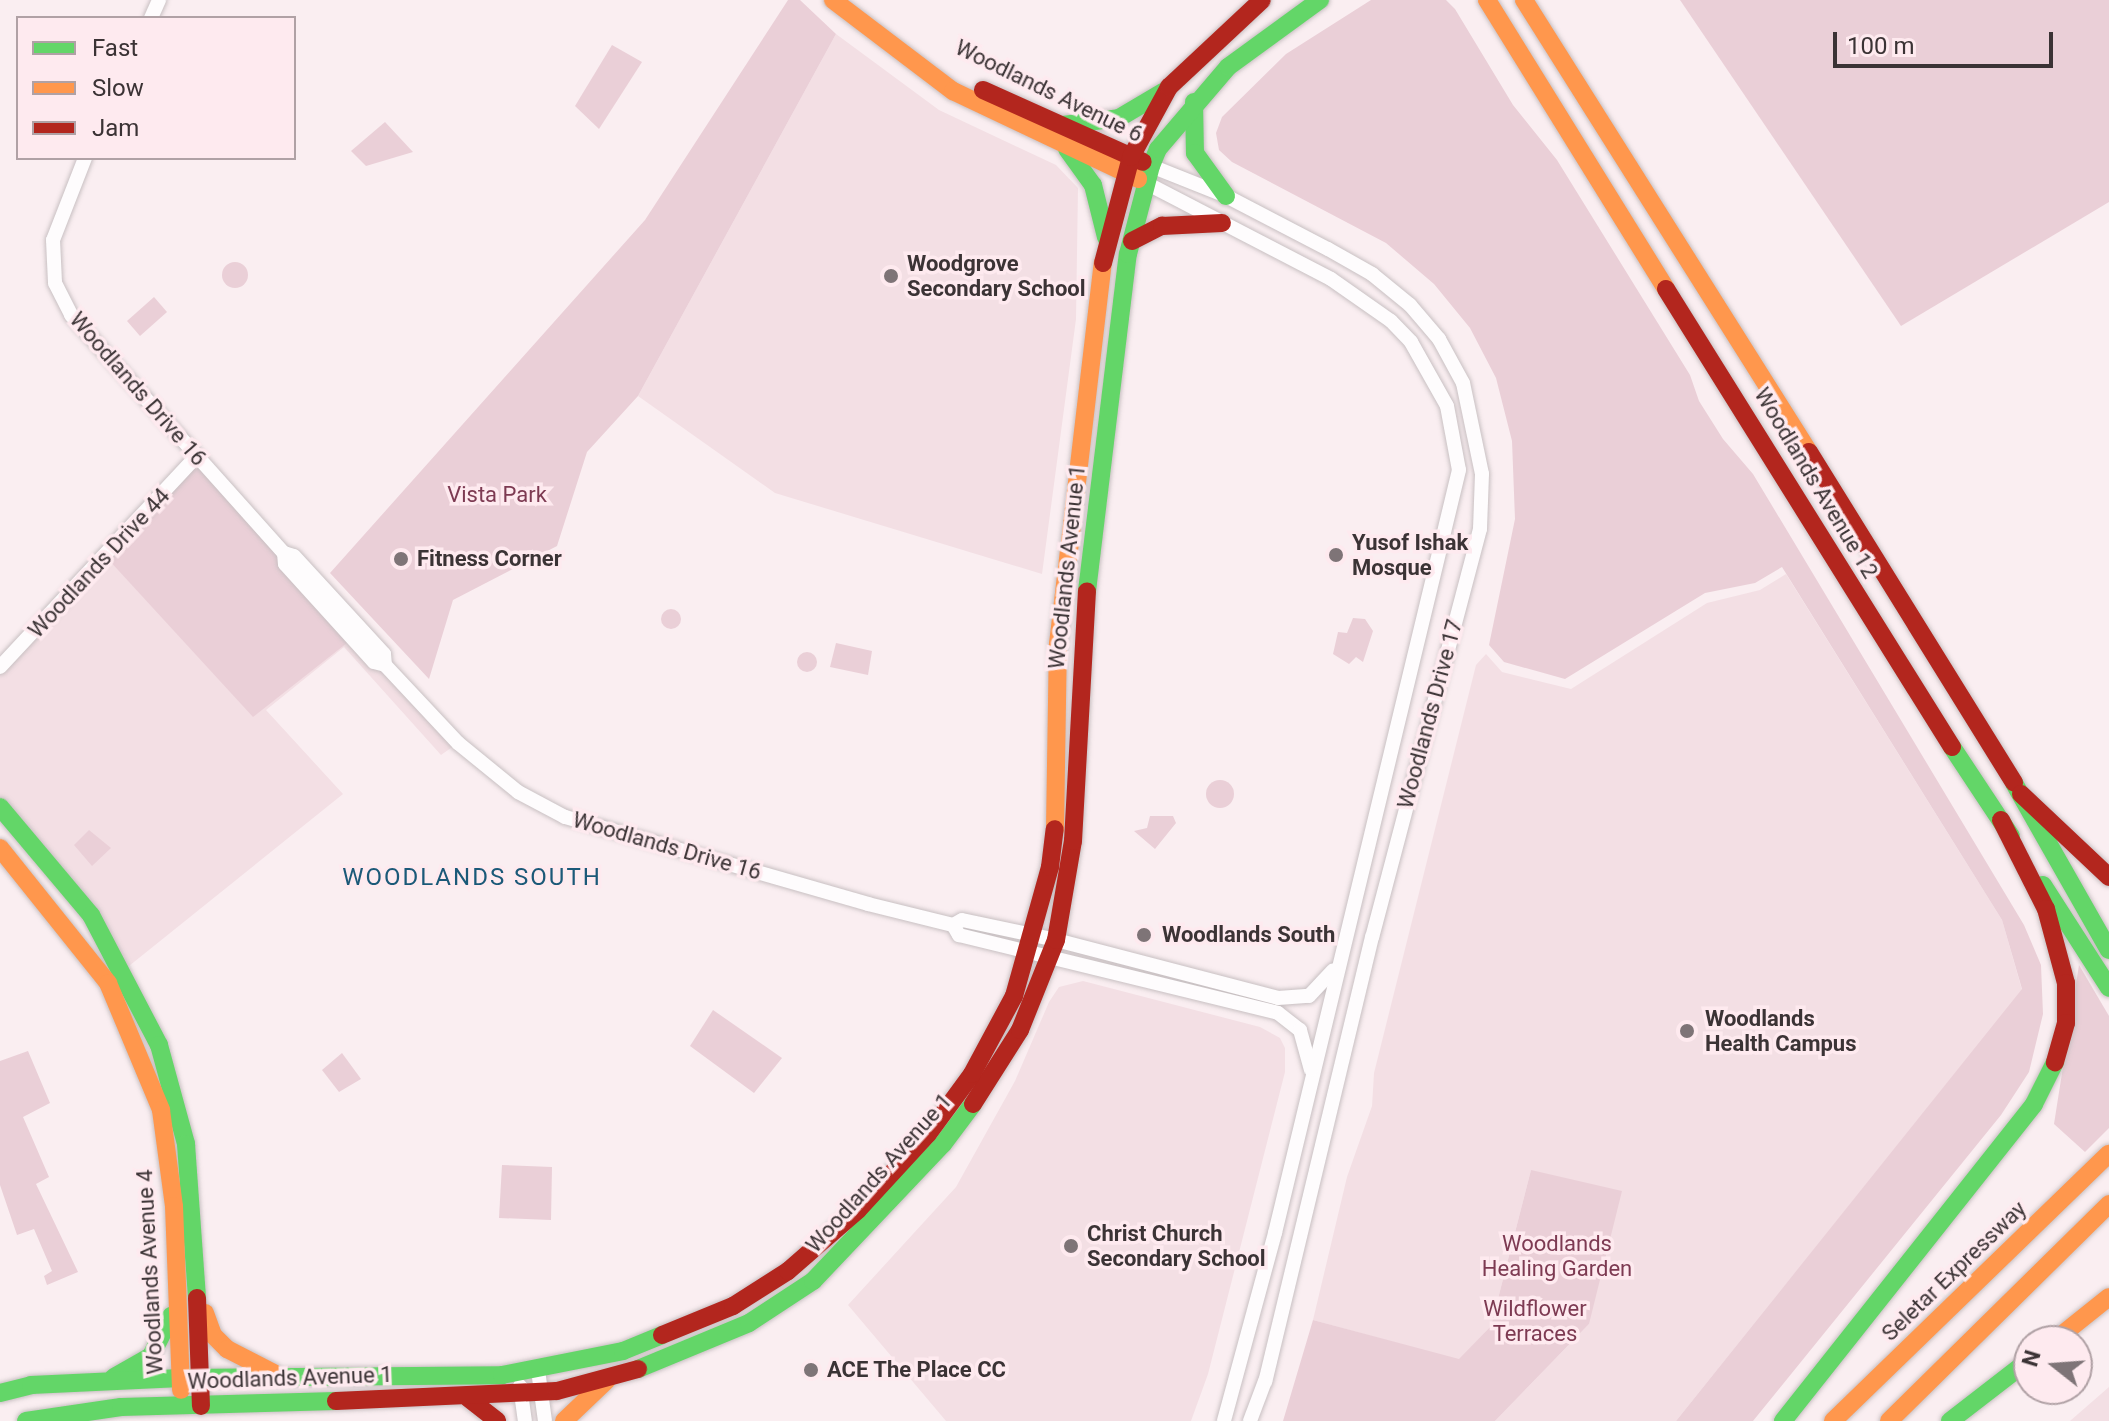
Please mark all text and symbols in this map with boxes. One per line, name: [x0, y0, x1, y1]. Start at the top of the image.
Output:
legend: [16, 16, 296, 160]
scale bar: [1837, 16, 2057, 66]
text: 100 m: [1847, 32, 1914, 60]
text: Fast: [92, 34, 138, 62]
street label: Woodlands Avenue 6: [951, 34, 1147, 148]
text: Slow: [92, 74, 144, 102]
text: Jam: [92, 114, 139, 142]
place label: Woodgrove Secondary School: [907, 250, 1086, 302]
marker: Woodgrove Secondary School: [882, 267, 900, 285]
street label: Woodlands Drive 16: [64, 307, 212, 471]
street label: Woodlands Avenue 12: [1749, 383, 1883, 583]
street label: Woodlands Avenue 1: [1043, 464, 1091, 670]
park label: Vista Park: [447, 482, 547, 508]
street label: Woodlands Drive 44: [23, 483, 175, 643]
place label: Yusof Ishak Mosque: [1352, 529, 1468, 580]
place label: Fitness Corner: [417, 546, 562, 572]
marker: Yusof Ishak Mosque: [1327, 546, 1345, 564]
marker: Fitness Corner: [392, 550, 410, 568]
street label: Woodlands Drive 17: [1392, 616, 1468, 812]
street label: Woodlands Drive 16: [570, 806, 764, 886]
district label: WOODLANDS SOUTH: [342, 864, 602, 892]
place label: Woodlands South: [1162, 922, 1335, 948]
marker: Woodlands South: [1133, 924, 1155, 946]
place label: Woodlands Health Campus: [1705, 1005, 1856, 1056]
marker: Woodlands Health Campus: [1676, 1020, 1698, 1042]
street label: Woodlands Avenue 1: [801, 1088, 957, 1258]
street label: Woodlands Avenue 4: [131, 1169, 169, 1375]
street label: Seletar Expressway: [1877, 1196, 2031, 1346]
place label: Christ Church Secondary School: [1087, 1220, 1266, 1272]
park label: Woodlands Healing Garden: [1482, 1230, 1632, 1282]
marker: Christ Church Secondary School: [1062, 1237, 1080, 1255]
park label: Wildflower Terraces: [1483, 1295, 1587, 1346]
north arrow: [2013, 1325, 2093, 1405]
text: N: [2017, 1347, 2046, 1370]
place label: ACE The Place CC: [827, 1357, 1007, 1383]
street label: Woodlands Avenue 1: [187, 1361, 393, 1395]
marker: ACE The Place CC: [802, 1361, 820, 1379]

